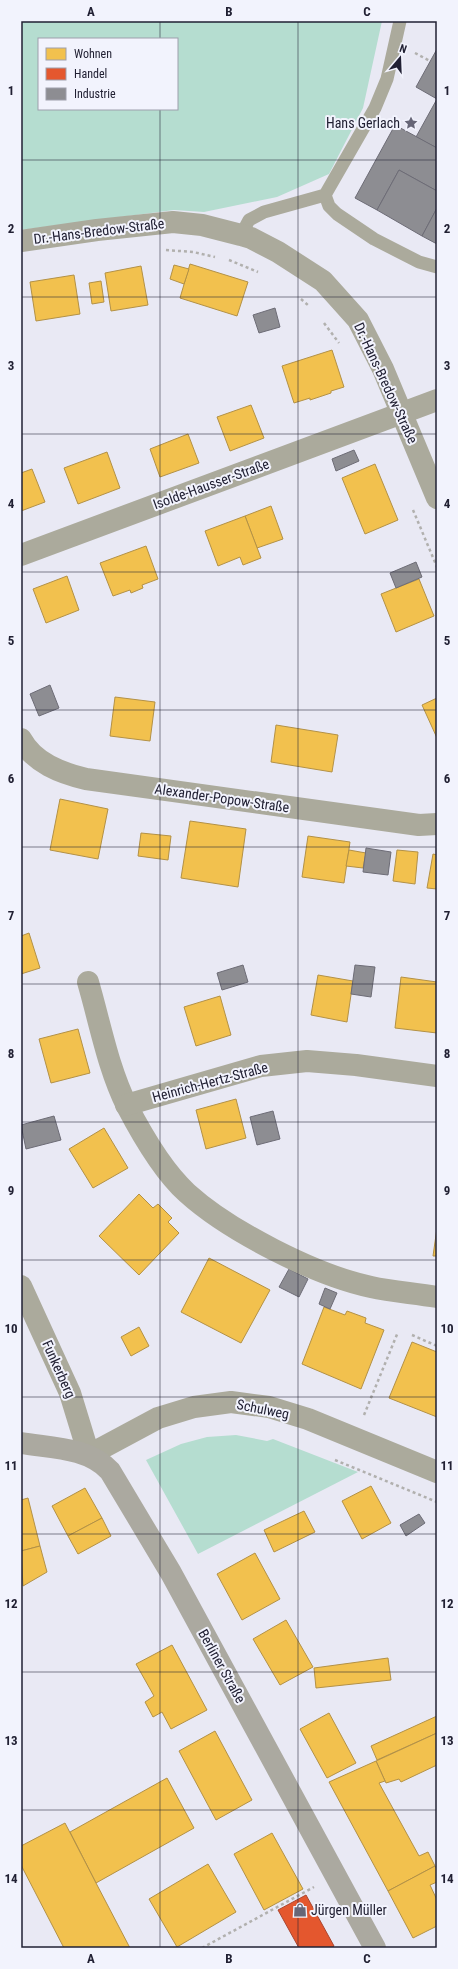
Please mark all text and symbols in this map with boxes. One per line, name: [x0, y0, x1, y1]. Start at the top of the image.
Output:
text: A: [87, 4, 95, 19]
text: B: [225, 4, 233, 19]
text: C: [363, 4, 371, 19]
legend: [38, 38, 178, 110]
north arrow: [380, 38, 420, 78]
text: N: [398, 42, 409, 56]
text: Wohnen: [74, 47, 112, 61]
text: Handel: [74, 67, 107, 81]
text: 1: [8, 83, 14, 98]
text: 1: [444, 83, 450, 98]
text: Industrie: [74, 87, 116, 101]
place label: Hans Gerlach: [326, 115, 400, 131]
place icon: Hans Gerlach: [403, 115, 419, 131]
street label: Dr.-Hans-Bredow-Straße: [33, 215, 166, 247]
text: 2: [8, 221, 15, 236]
text: 2: [444, 221, 451, 236]
street label: Dr.-Hans-Bredow-Straße: [351, 320, 421, 446]
text: 3: [8, 358, 14, 373]
text: 3: [444, 358, 450, 373]
street label: Isolde-Hausser-Straße: [151, 455, 272, 512]
text: 4: [8, 496, 15, 511]
text: 4: [444, 496, 451, 511]
text: 5: [8, 633, 15, 648]
text: 5: [444, 633, 451, 648]
text: 6: [8, 771, 15, 786]
text: 6: [444, 771, 451, 786]
street label: Alexander-Popow-Straße: [154, 781, 291, 815]
text: 7: [8, 908, 15, 923]
text: 7: [444, 908, 451, 923]
text: 8: [8, 1046, 14, 1061]
text: 8: [444, 1046, 450, 1061]
street label: Heinrich-Hertz-Straße: [150, 1059, 270, 1105]
text: 9: [8, 1183, 14, 1198]
text: 9: [444, 1183, 450, 1198]
text: 10: [4, 1321, 18, 1336]
text: 10: [440, 1321, 454, 1336]
street label: Funkerberg: [39, 1338, 79, 1400]
street label: Schulweg: [235, 1396, 291, 1422]
text: 11: [4, 1458, 18, 1473]
text: 11: [440, 1458, 454, 1473]
text: 12: [4, 1596, 18, 1611]
text: 12: [440, 1596, 454, 1611]
street label: Berliner Straße: [195, 1626, 249, 1706]
text: 13: [4, 1733, 18, 1748]
text: 13: [440, 1733, 454, 1748]
text: 14: [4, 1871, 18, 1886]
text: 14: [440, 1871, 454, 1886]
shop icon: Jürgen Müller: [292, 1902, 308, 1918]
place label: Jürgen Müller: [311, 1902, 387, 1918]
text: A: [87, 1951, 95, 1966]
text: B: [225, 1951, 233, 1966]
text: C: [363, 1951, 371, 1966]

